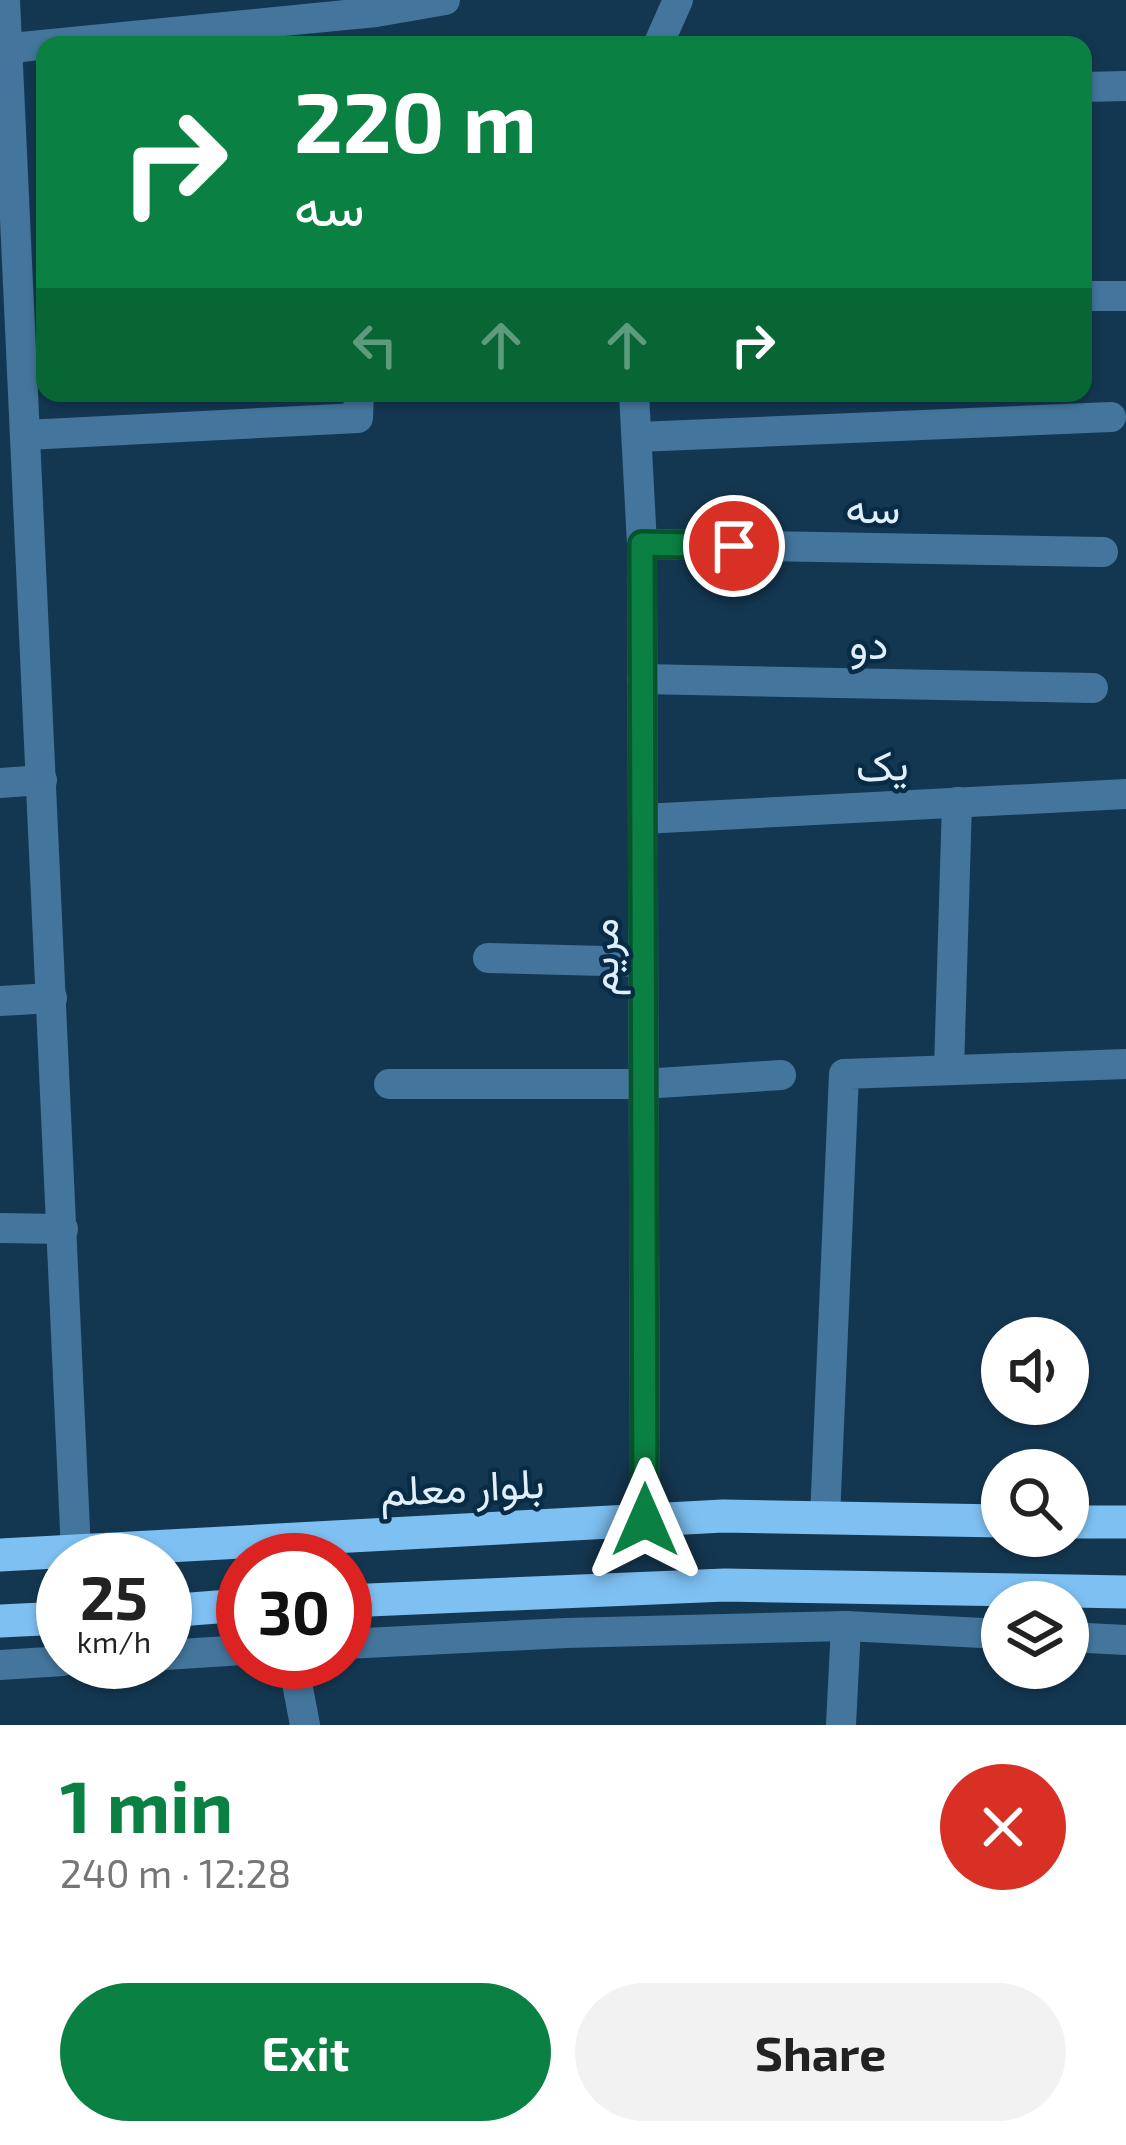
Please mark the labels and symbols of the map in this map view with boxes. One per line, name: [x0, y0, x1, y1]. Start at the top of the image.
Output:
street label: سه: [845, 481, 901, 531]
pin: [683, 495, 785, 597]
street label: دو: [849, 617, 889, 670]
street label: یک: [854, 738, 910, 791]
street label: مریم: [576, 918, 631, 996]
street label: بلوار معلم: [379, 1456, 546, 1519]
position arrow: [582, 1457, 708, 1583]
speed limit sign: 30: [216, 1533, 372, 1689]

